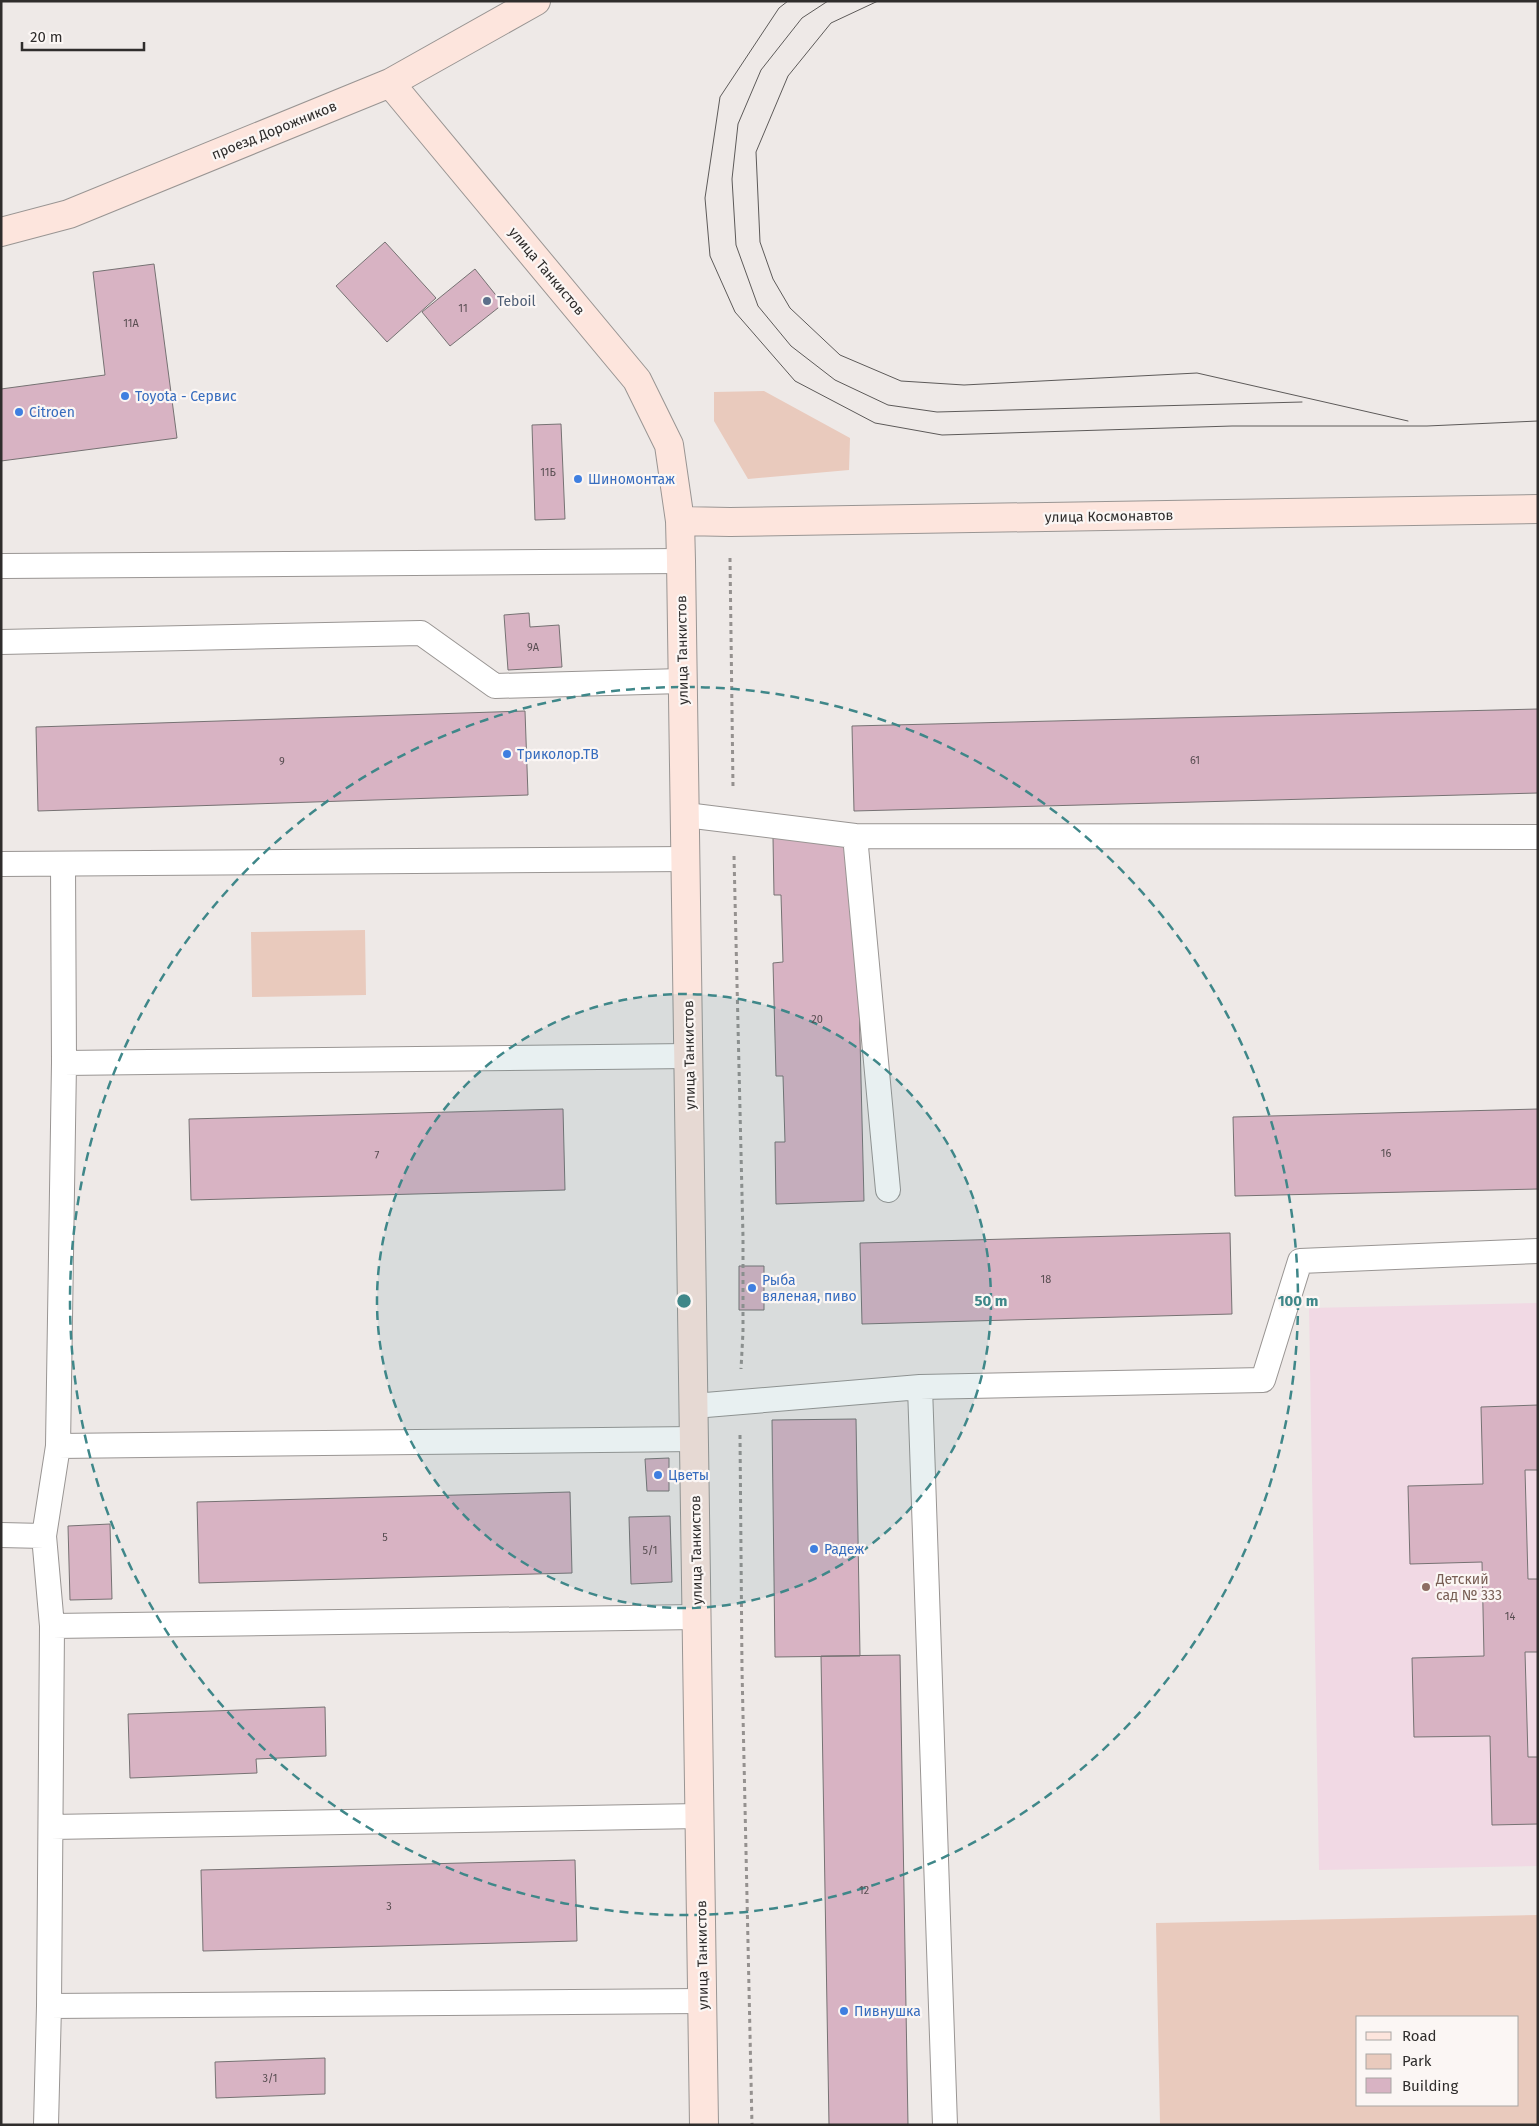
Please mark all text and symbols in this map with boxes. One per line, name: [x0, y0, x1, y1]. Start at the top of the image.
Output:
scale bar: [22, 20, 145, 52]
text: 20 m: [30, 28, 63, 46]
street label: проезд Дорожников: [209, 98, 339, 163]
street label: улица Танкистов: [505, 224, 588, 319]
place label: Teboil: [497, 293, 536, 310]
marker: Teboil: [481, 295, 493, 307]
house number: 11: [458, 302, 468, 315]
house number: 11А: [123, 317, 140, 330]
place label: Toyota - Сервис: [135, 388, 237, 405]
marker: Toyota - Сервис: [119, 390, 131, 402]
place label: Citroen: [29, 404, 75, 421]
marker: Citroen: [13, 406, 25, 418]
house number: 11Б: [540, 466, 556, 479]
place label: Шиномонтаж: [588, 471, 675, 488]
marker: Шиномонтаж: [572, 473, 584, 485]
street label: улица Космонавтов: [1044, 507, 1174, 526]
street label: улица Танкистов: [673, 595, 692, 705]
house number: 9А: [527, 641, 540, 654]
place label: Триколор.ТВ: [517, 746, 599, 763]
marker: Триколор.ТВ: [501, 748, 513, 760]
house number: 61: [1190, 754, 1200, 767]
house number: 9: [279, 755, 285, 768]
street label: улица Танкистов: [680, 1000, 699, 1110]
house number: 20: [811, 1013, 823, 1026]
house number: 16: [1381, 1147, 1391, 1160]
house number: 7: [375, 1149, 380, 1162]
place label: Рыба вяленая, пиво: [762, 1272, 857, 1305]
house number: 18: [1041, 1273, 1051, 1286]
marker: Рыба вяленая, пиво: [746, 1282, 758, 1294]
centre of rings: [675, 1292, 693, 1310]
text: 50 m: [974, 1292, 1008, 1310]
text: 100 m: [1278, 1292, 1318, 1310]
place label: Цветы: [668, 1467, 709, 1484]
marker: Цветы: [652, 1469, 664, 1481]
street label: улица Танкистов: [687, 1495, 706, 1605]
house number: 5: [382, 1531, 388, 1544]
place label: Радеж: [824, 1541, 864, 1558]
marker: Радеж: [808, 1543, 820, 1555]
house number: 5/1: [642, 1544, 658, 1557]
place label: Детский сад № 333: [1435, 1571, 1502, 1604]
marker: Детский сад № 333: [1420, 1581, 1432, 1593]
house number: 14: [1505, 1610, 1515, 1623]
house number: 12: [859, 1884, 869, 1897]
house number: 3: [386, 1900, 392, 1913]
street label: улица Танкистов: [693, 1900, 712, 2010]
place label: Пивнушка: [854, 2003, 921, 2020]
marker: Пивнушка: [838, 2005, 850, 2017]
legend: [1356, 2016, 1519, 2106]
text: Road: [1402, 2027, 1437, 2045]
text: Park: [1402, 2052, 1432, 2070]
house number: 3/1: [262, 2072, 278, 2085]
text: Building: [1402, 2077, 1458, 2095]

